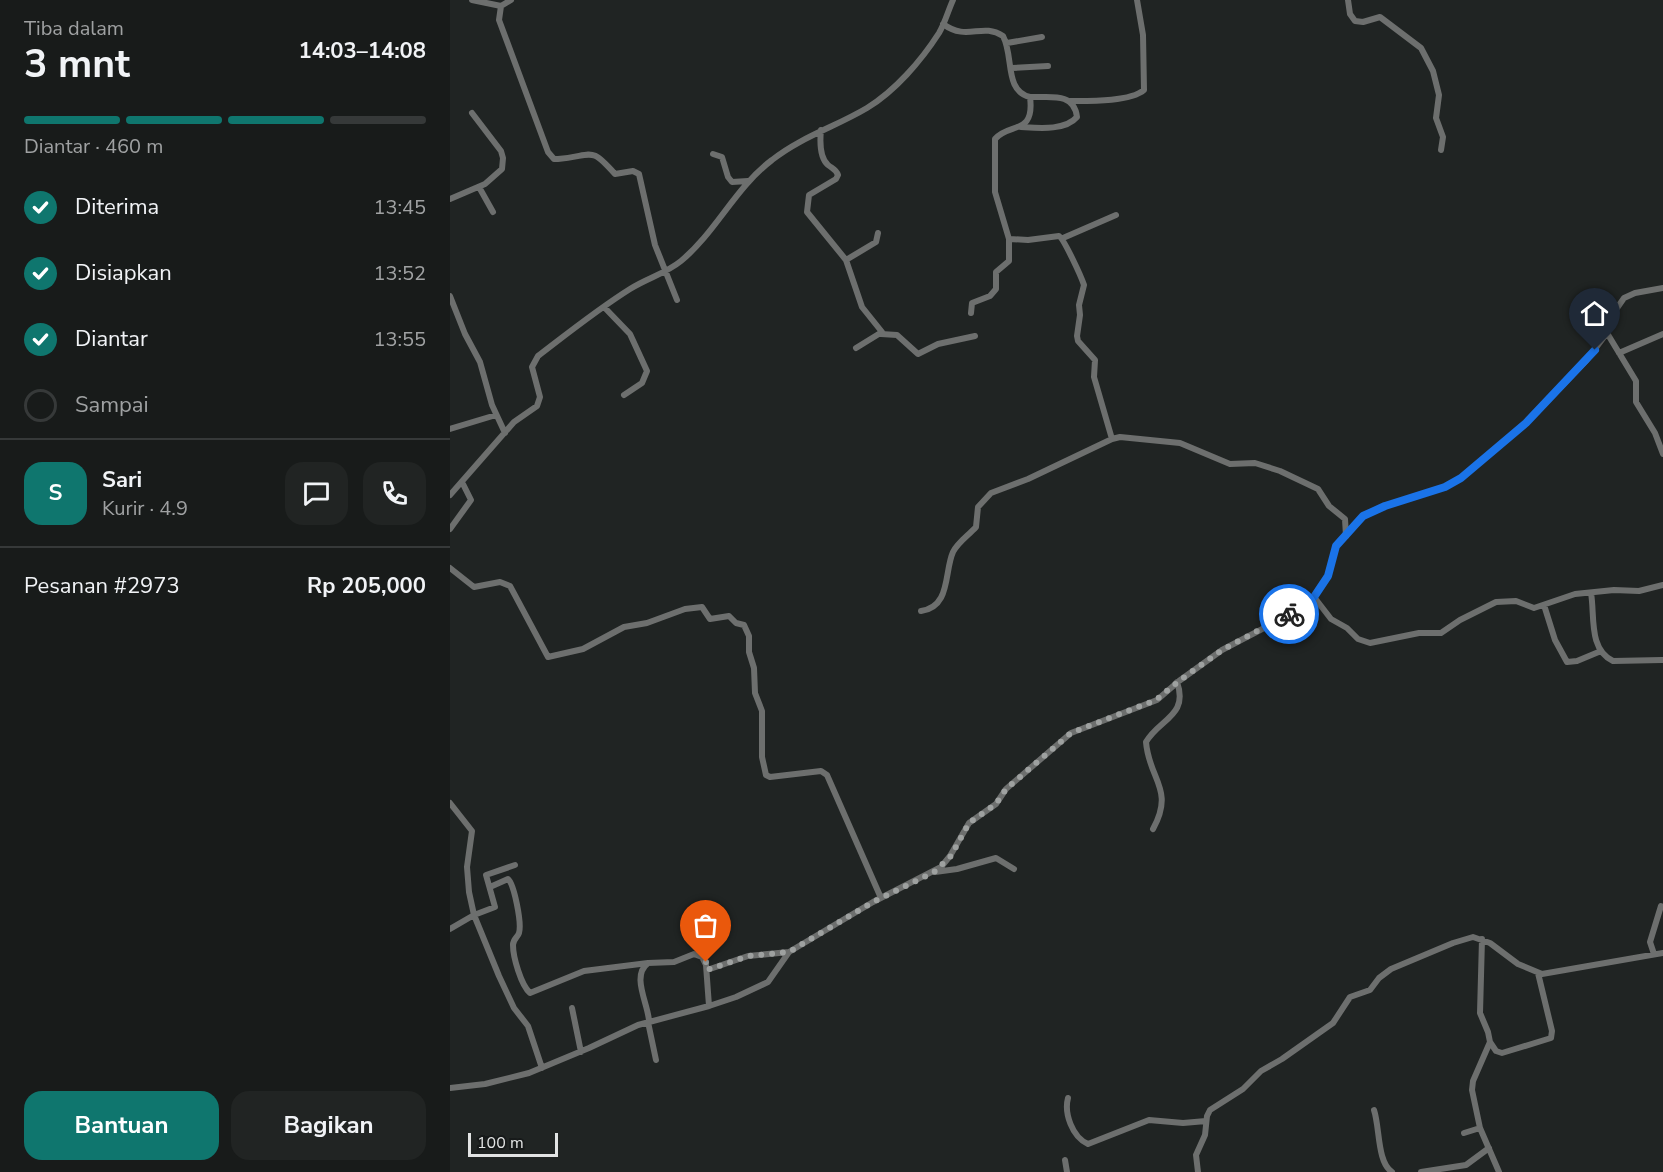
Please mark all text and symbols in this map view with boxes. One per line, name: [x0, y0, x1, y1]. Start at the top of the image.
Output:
text: Tiba dalam: [24, 15, 124, 42]
text: 14:03–14:08: [298, 36, 426, 66]
text: 3 mnt: [24, 38, 130, 91]
text: Diantar · 460 m: [24, 133, 163, 160]
icon: check: [24, 191, 57, 224]
text: Diterima: [75, 192, 159, 222]
text: 13:45: [373, 194, 426, 221]
icon: check: [24, 257, 57, 290]
text: Disiapkan: [75, 258, 172, 288]
text: 13:52: [373, 260, 426, 287]
pin: [1569, 288, 1620, 350]
icon: home: [1578, 297, 1611, 330]
icon: check: [24, 323, 57, 356]
text: Diantar: [75, 324, 148, 354]
text: 13:55: [373, 326, 426, 353]
text: Sampai: [75, 390, 149, 420]
button: chat: [285, 462, 348, 525]
button: phone: [363, 462, 426, 525]
text: Sari: [102, 465, 142, 495]
text: S: [49, 478, 62, 508]
text: Kurir · 4.9: [102, 495, 188, 522]
text: Pesanan #2973: [24, 571, 180, 601]
text: Rp 205,000: [307, 571, 426, 601]
courier: [1259, 584, 1319, 644]
icon: bike: [1273, 598, 1306, 631]
pin: [680, 900, 731, 962]
icon: bag: [689, 909, 722, 942]
button: Bantuan: [24, 1091, 219, 1160]
button: Bagikan: [231, 1091, 426, 1160]
scale bar: [468, 1130, 558, 1158]
text: 100 m: [477, 1132, 524, 1154]

